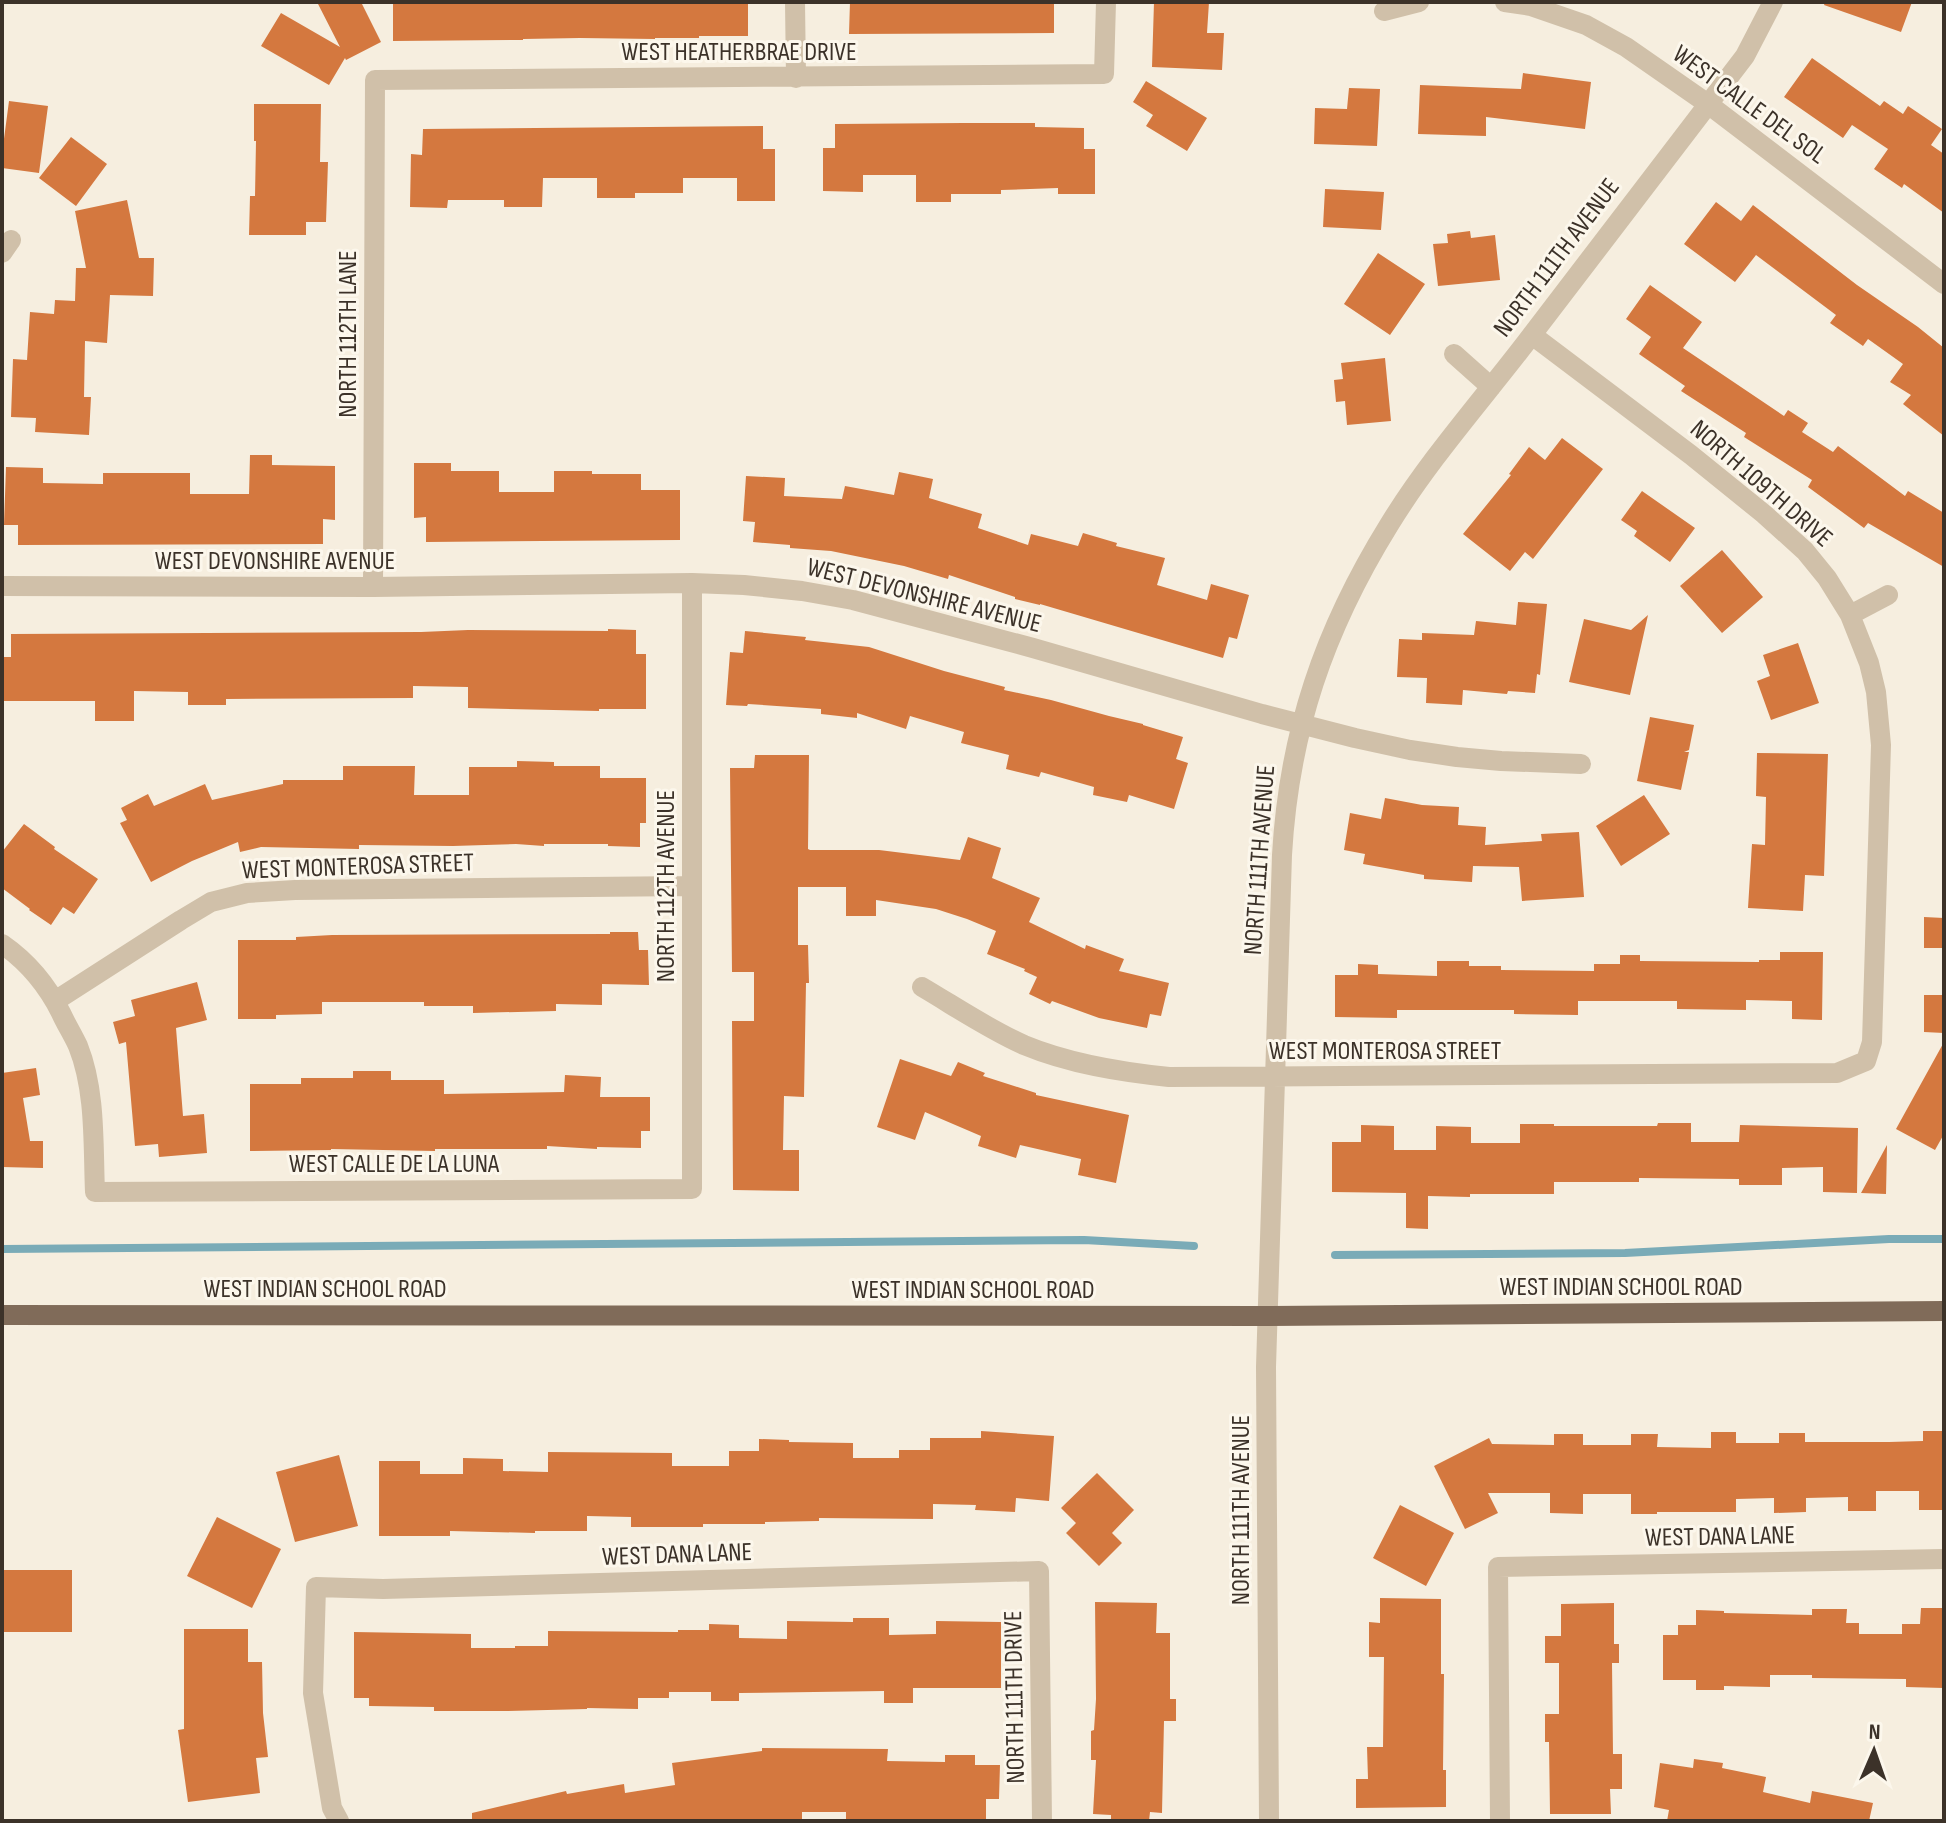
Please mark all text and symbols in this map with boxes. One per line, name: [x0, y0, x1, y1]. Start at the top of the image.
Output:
street label: WEST HEATHERBRAE DRIVE: [621, 37, 857, 68]
street label: WEST CALLE DEL SOL: [1666, 39, 1832, 171]
street label: NORTH 111TH AVENUE: [1487, 173, 1627, 343]
street label: NORTH 112TH LANE: [333, 250, 364, 418]
street label: NORTH 109TH DRIVE: [1684, 414, 1838, 554]
street label: WEST DEVONSHIRE AVENUE: [155, 546, 395, 577]
street label: WEST DEVONSHIRE AVENUE: [804, 552, 1044, 640]
street label: NORTH 111TH AVENUE: [1238, 764, 1282, 956]
street label: NORTH 112TH AVENUE: [651, 790, 682, 982]
street label: WEST MONTEROSA STREET: [241, 847, 475, 887]
street label: WEST MONTEROSA STREET: [1269, 1036, 1501, 1067]
street label: WEST CALLE DE LA LUNA: [289, 1149, 500, 1180]
street label: WEST INDIAN SCHOOL ROAD: [1499, 1272, 1743, 1303]
street label: WEST INDIAN SCHOOL ROAD: [203, 1274, 447, 1305]
street label: WEST INDIAN SCHOOL ROAD: [851, 1275, 1095, 1306]
street label: NORTH 111TH AVENUE: [1226, 1415, 1257, 1605]
street label: WEST DANA LANE: [1645, 1520, 1795, 1554]
street label: WEST DANA LANE: [601, 1537, 753, 1573]
street label: NORTH 111TH DRIVE: [998, 1610, 1032, 1784]
north arrow: [1834, 1711, 1914, 1791]
text: N: [1868, 1719, 1881, 1746]

